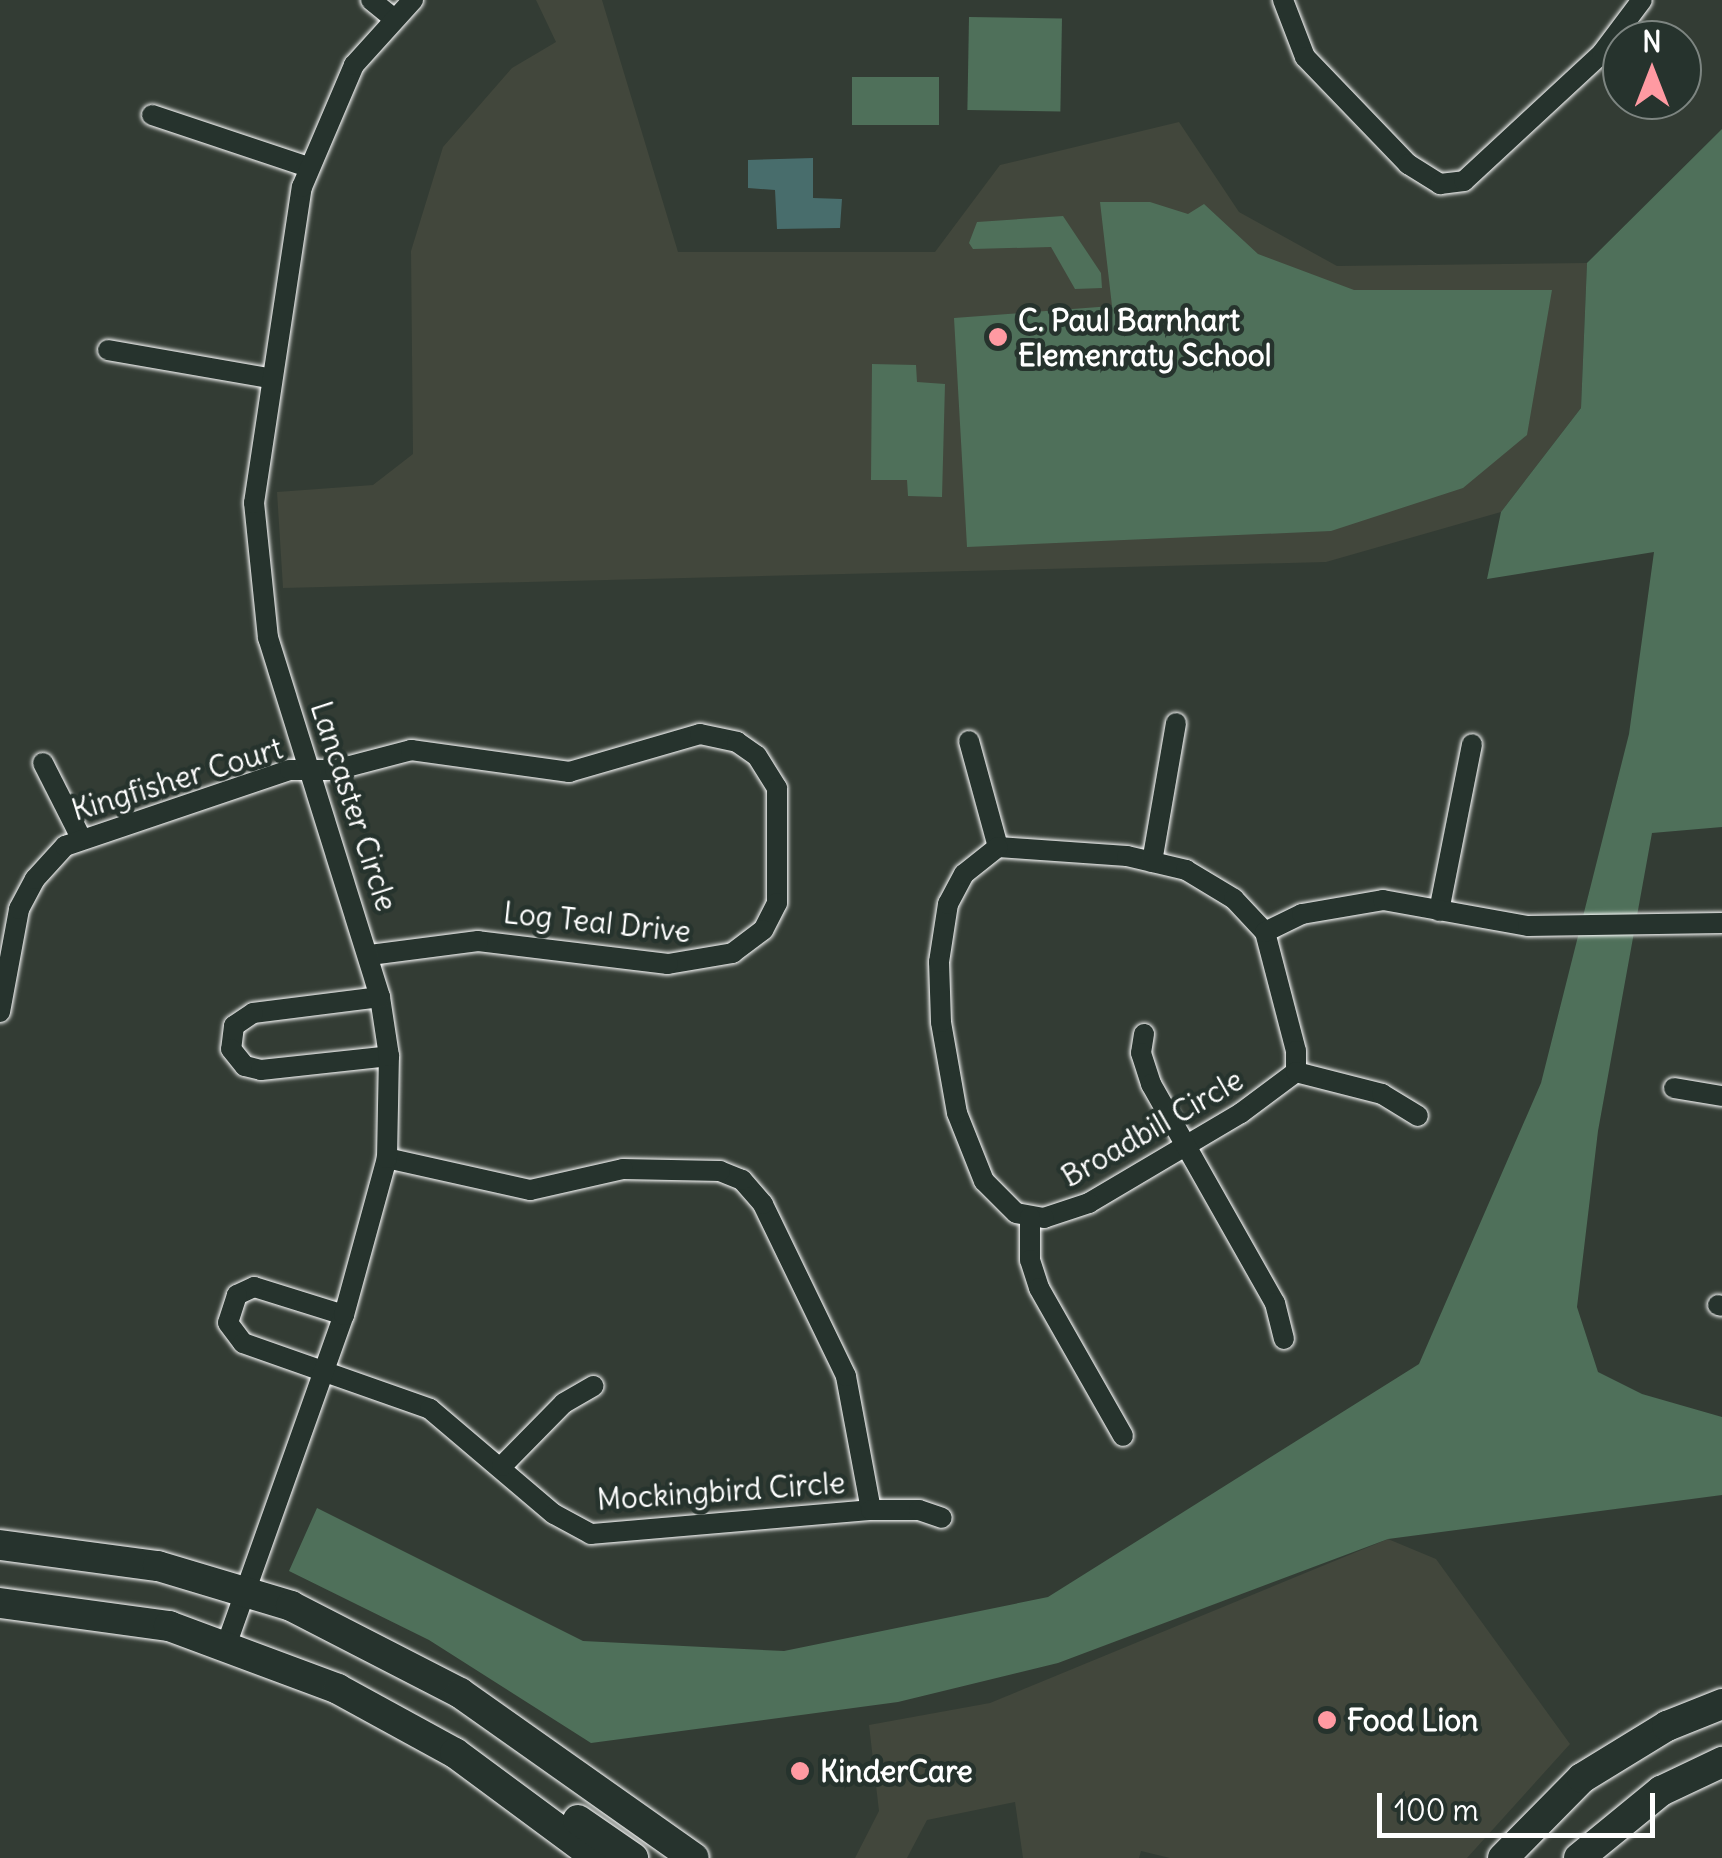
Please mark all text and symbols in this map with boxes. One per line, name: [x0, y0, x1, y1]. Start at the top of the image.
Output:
north arrow: [1602, 20, 1702, 120]
text: N: [1642, 24, 1662, 60]
place label: C. Paul Barnhart Elemenraty School: [1018, 302, 1271, 372]
marker: C. Paul Barnhart Elemenraty School: [987, 326, 1009, 348]
street label: Lancaster Circle: [303, 697, 405, 915]
street label: Kingfisher Court: [67, 730, 287, 828]
street label: Log Teal Drive: [501, 894, 693, 950]
street label: Broadbill Circle: [1055, 1062, 1249, 1194]
street label: Mockingbird Circle: [596, 1464, 846, 1518]
place label: Food Lion: [1347, 1702, 1478, 1738]
marker: Food Lion: [1316, 1709, 1338, 1731]
place label: KinderCare: [820, 1753, 973, 1789]
marker: KinderCare: [789, 1760, 811, 1782]
scale bar: [1382, 1773, 1660, 1835]
text: 100 m: [1394, 1791, 1479, 1829]

